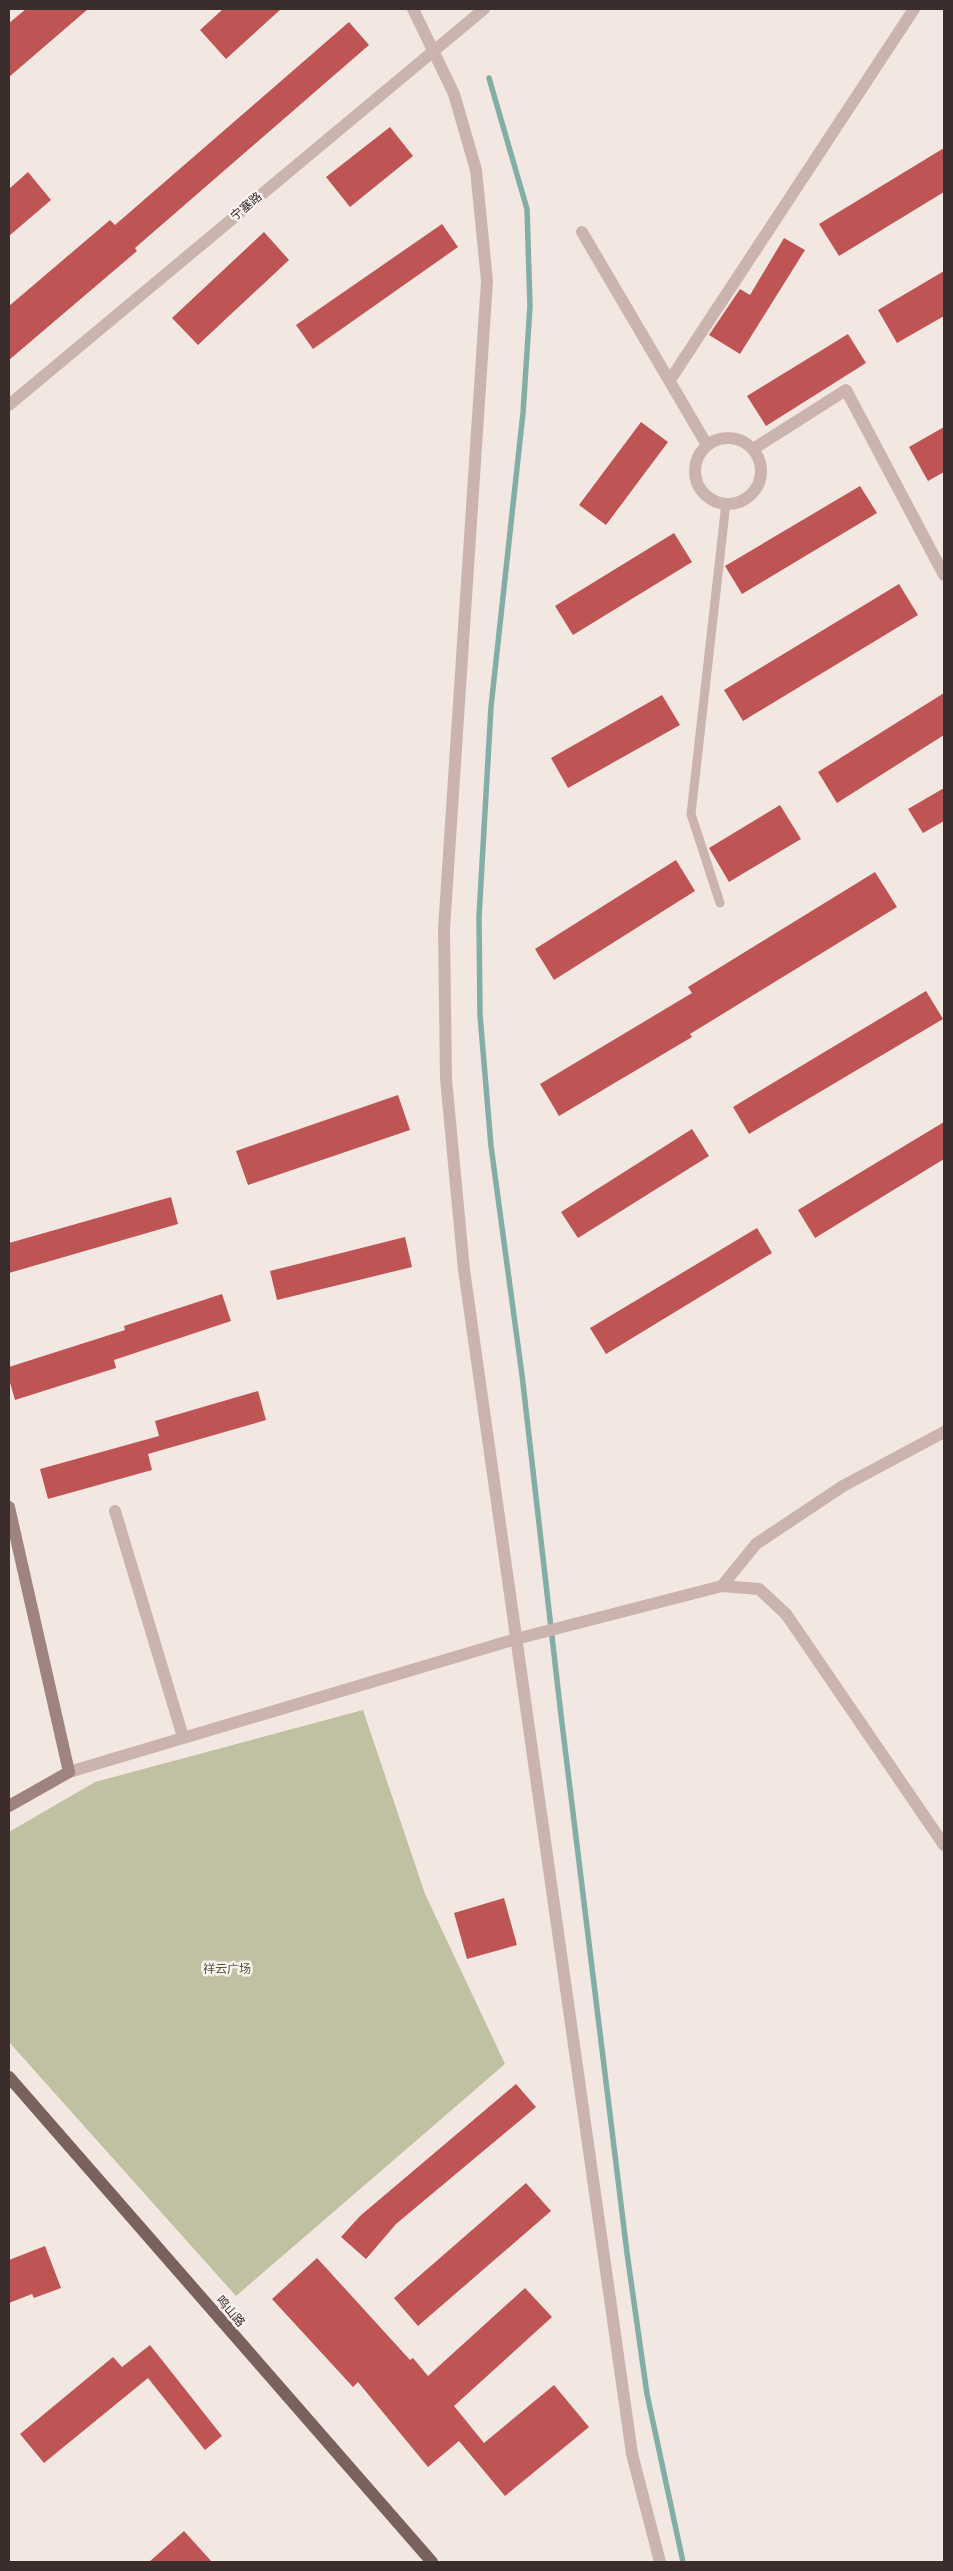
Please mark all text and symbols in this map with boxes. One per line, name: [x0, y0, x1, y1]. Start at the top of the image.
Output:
street label: 宁塞路: [227, 189, 265, 223]
park label: 祥云广场: [203, 1961, 251, 1976]
street label: 鸣山路: [214, 2292, 248, 2330]

